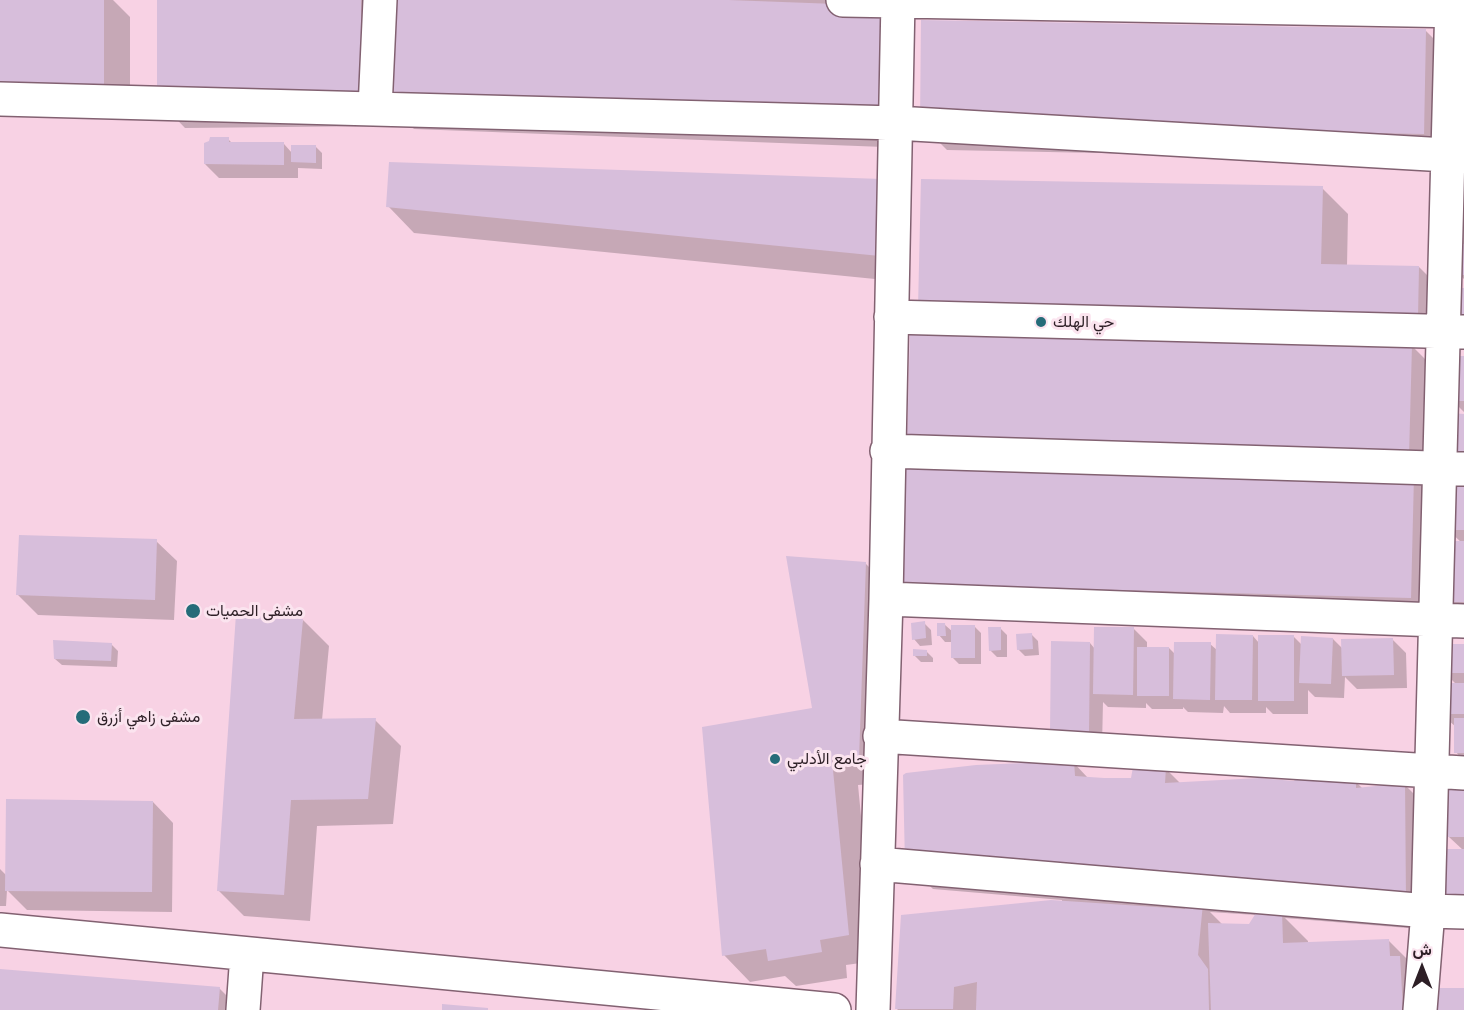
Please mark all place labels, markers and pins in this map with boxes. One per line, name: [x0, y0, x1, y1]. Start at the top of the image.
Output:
place label: حي الهلك: [1053, 312, 1114, 332]
marker: حي الهلك: [1034, 315, 1048, 329]
place label: مشفى الحميات: [206, 601, 303, 621]
marker: مشفى الحميات: [184, 602, 202, 620]
place label: مشفى زاهي أزرق: [97, 707, 200, 727]
marker: مشفى زاهي أزرق: [74, 708, 92, 726]
place label: جامع الأدلبي: [787, 749, 867, 769]
marker: جامع الأدلبي: [768, 752, 782, 766]

